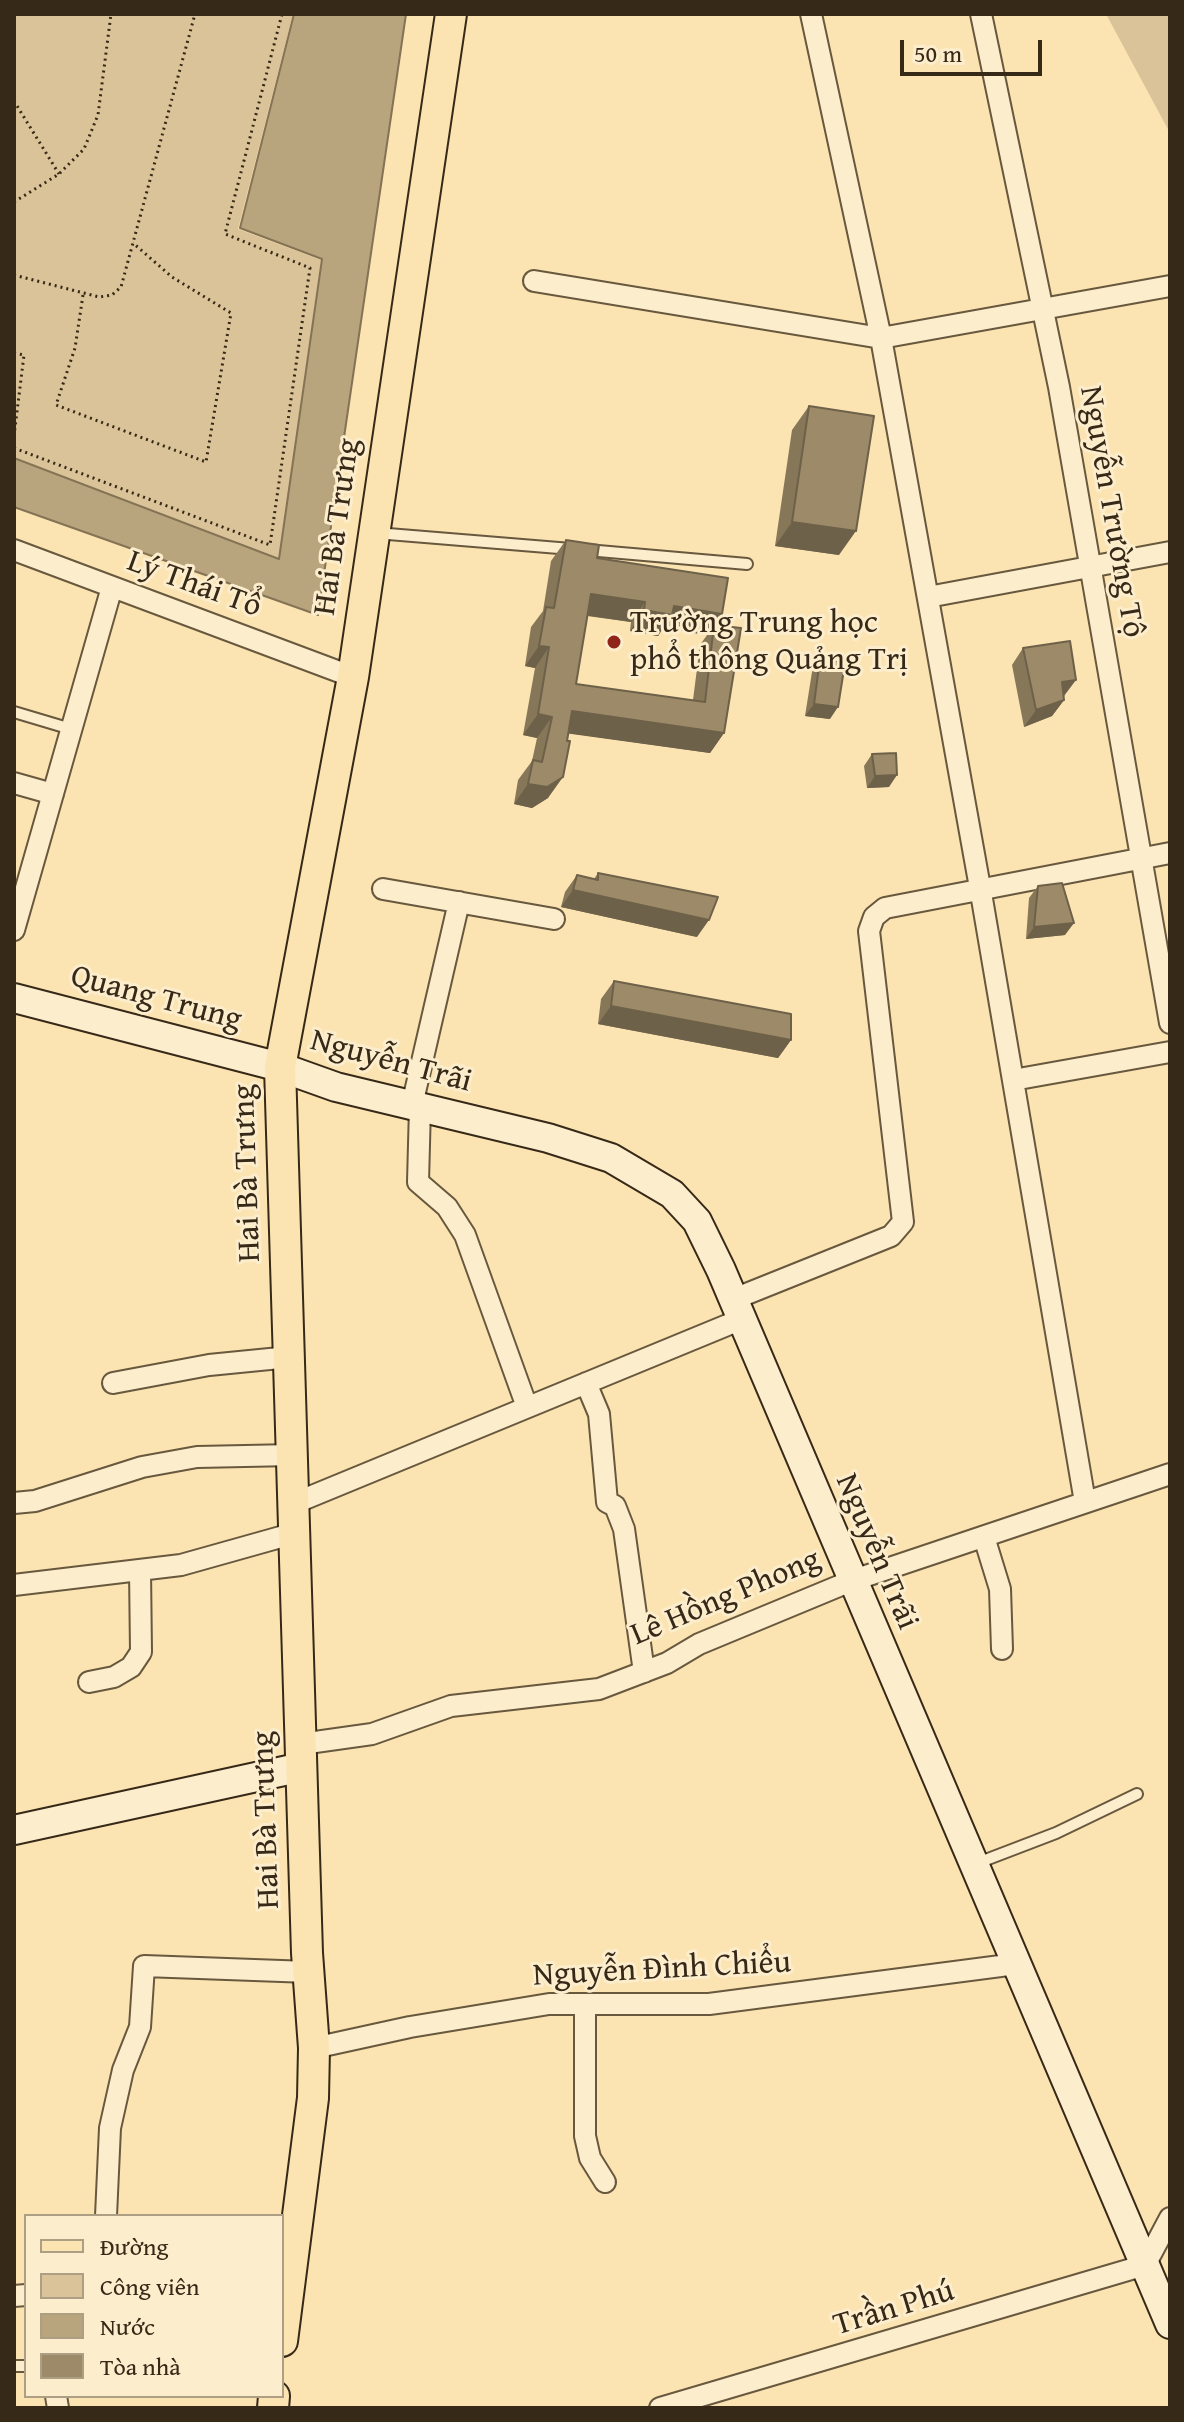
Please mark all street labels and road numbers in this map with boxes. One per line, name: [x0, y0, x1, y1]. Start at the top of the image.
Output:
street label: Nguyễn Trường Tộ: [1070, 383, 1152, 641]
street label: Hai Bà Trưng: [307, 436, 369, 618]
street label: Lý Thái Tổ: [122, 543, 266, 627]
street label: Quang Trung: [66, 958, 246, 1040]
street label: Nguyễn Trãi: [306, 1022, 476, 1102]
street label: Hai Bà Trưng: [226, 1083, 270, 1263]
street label: Nguyễn Trãi: [826, 1468, 926, 1636]
street label: Lê Hồng Phong: [626, 1541, 826, 1655]
street label: Hai Bà Trưng: [245, 1730, 289, 1910]
street label: Nguyễn Đình Chiểu: [532, 1944, 792, 1996]
street label: Trần Phú: [829, 2273, 959, 2345]

